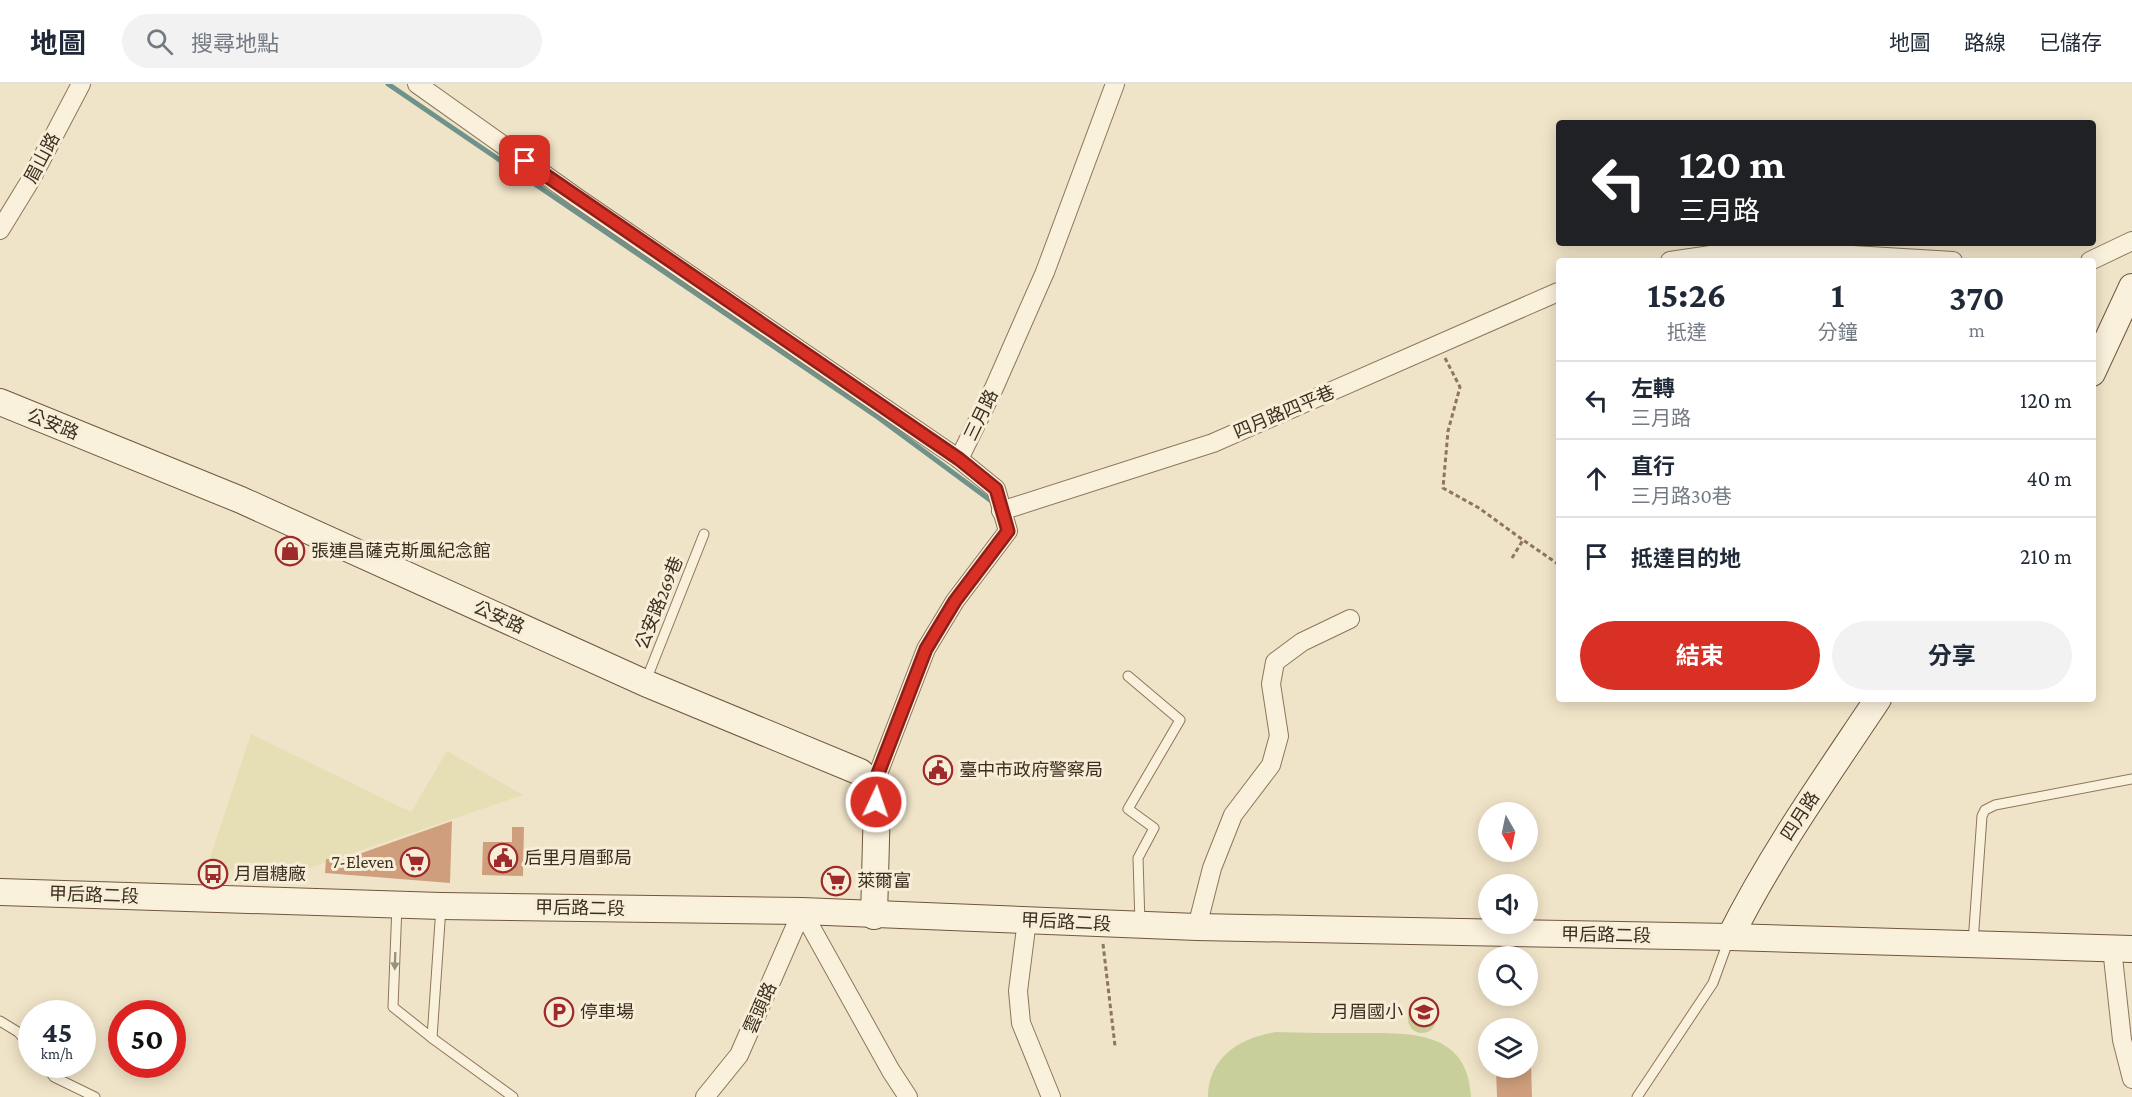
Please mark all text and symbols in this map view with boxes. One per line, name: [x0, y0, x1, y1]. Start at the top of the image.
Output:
search box: [122, 14, 542, 68]
icon: search: [143, 25, 176, 58]
text: 地圖: [30, 28, 86, 59]
text: 搜尋地點: [191, 31, 279, 56]
text: 地圖: [1889, 31, 1931, 55]
text: 路線: [1964, 31, 2006, 55]
text: 已儲存: [2039, 31, 2102, 55]
street label: 眉山路: [20, 129, 64, 187]
pin: [499, 135, 550, 186]
text: 120 m: [1679, 140, 1785, 187]
icon: arrive: [508, 144, 541, 177]
icon: left: [1580, 144, 1658, 222]
text: 三月路: [1679, 196, 1760, 226]
text: 15:26: [1647, 275, 1726, 315]
text: 1: [1831, 275, 1844, 315]
text: 370: [1949, 278, 2005, 318]
text: m: [1969, 319, 1985, 341]
text: 抵達: [1667, 321, 1707, 343]
text: 分鐘: [1818, 321, 1858, 343]
text: 左轉: [1631, 376, 1675, 401]
street label: 四月路四平巷: [1230, 382, 1338, 442]
icon: left: [1580, 384, 1613, 417]
street label: 三月路: [960, 386, 1002, 444]
text: 120 m: [2020, 388, 2072, 413]
street label: 公安路: [24, 405, 82, 443]
text: 三月路: [1631, 407, 1691, 429]
text: 直行: [1631, 454, 1675, 479]
icon: ahead: [1580, 462, 1613, 495]
text: 40 m: [2027, 466, 2072, 491]
text: 三月路30巷: [1631, 485, 1732, 507]
shop icon: 張連昌薩克斯風紀念館: [274, 535, 306, 567]
icon: arrive: [1580, 540, 1613, 573]
place label: 張連昌薩克斯風紀念館: [311, 541, 491, 561]
text: 210 m: [2020, 544, 2072, 569]
text: 抵達目的地: [1631, 546, 1741, 571]
street label: 公安路269巷: [631, 554, 687, 652]
street label: 公安路: [470, 597, 528, 637]
button: 結束: [1580, 621, 1820, 690]
button: 分享: [1832, 621, 2072, 690]
public building icon: 臺中市政府警察局: [922, 754, 954, 786]
place label: 臺中市政府警察局: [959, 760, 1103, 780]
position arrow: [844, 770, 908, 834]
street label: 四月路: [1777, 788, 1823, 844]
north arrow: [1478, 802, 1538, 862]
map controls: [1478, 802, 1538, 1078]
public building icon: 后里月眉郵局: [487, 842, 519, 874]
supermarket icon: 7-Eleven: [399, 846, 431, 878]
place label: 后里月眉郵局: [524, 848, 632, 868]
place label: 7-Eleven: [331, 852, 394, 872]
bus stop icon: 月眉糖廠: [197, 858, 229, 890]
place label: 月眉糖廠: [234, 864, 306, 884]
supermarket icon: 萊爾富: [820, 865, 852, 897]
place label: 萊爾富: [857, 871, 911, 891]
button: sound: [1478, 874, 1538, 934]
street label: 甲后路二段: [49, 883, 139, 907]
street label: 甲后路二段: [535, 897, 625, 919]
street label: 甲后路二段: [1021, 910, 1111, 934]
street label: 甲后路二段: [1561, 924, 1651, 946]
button: search: [1478, 946, 1538, 1006]
one-way arrow: [390, 952, 399, 971]
street label: 雲頭路: [740, 979, 780, 1037]
parking icon: 停車場: [543, 996, 575, 1028]
school or university icon: 月眉國小: [1408, 996, 1440, 1028]
speed limit sign: 50: [108, 1000, 186, 1078]
place label: 停車場: [580, 1002, 634, 1022]
place label: 月眉國小: [1331, 1002, 1403, 1022]
text: 45: [42, 1015, 72, 1048]
button: layers: [1478, 1018, 1538, 1078]
text: km/h: [41, 1046, 73, 1062]

